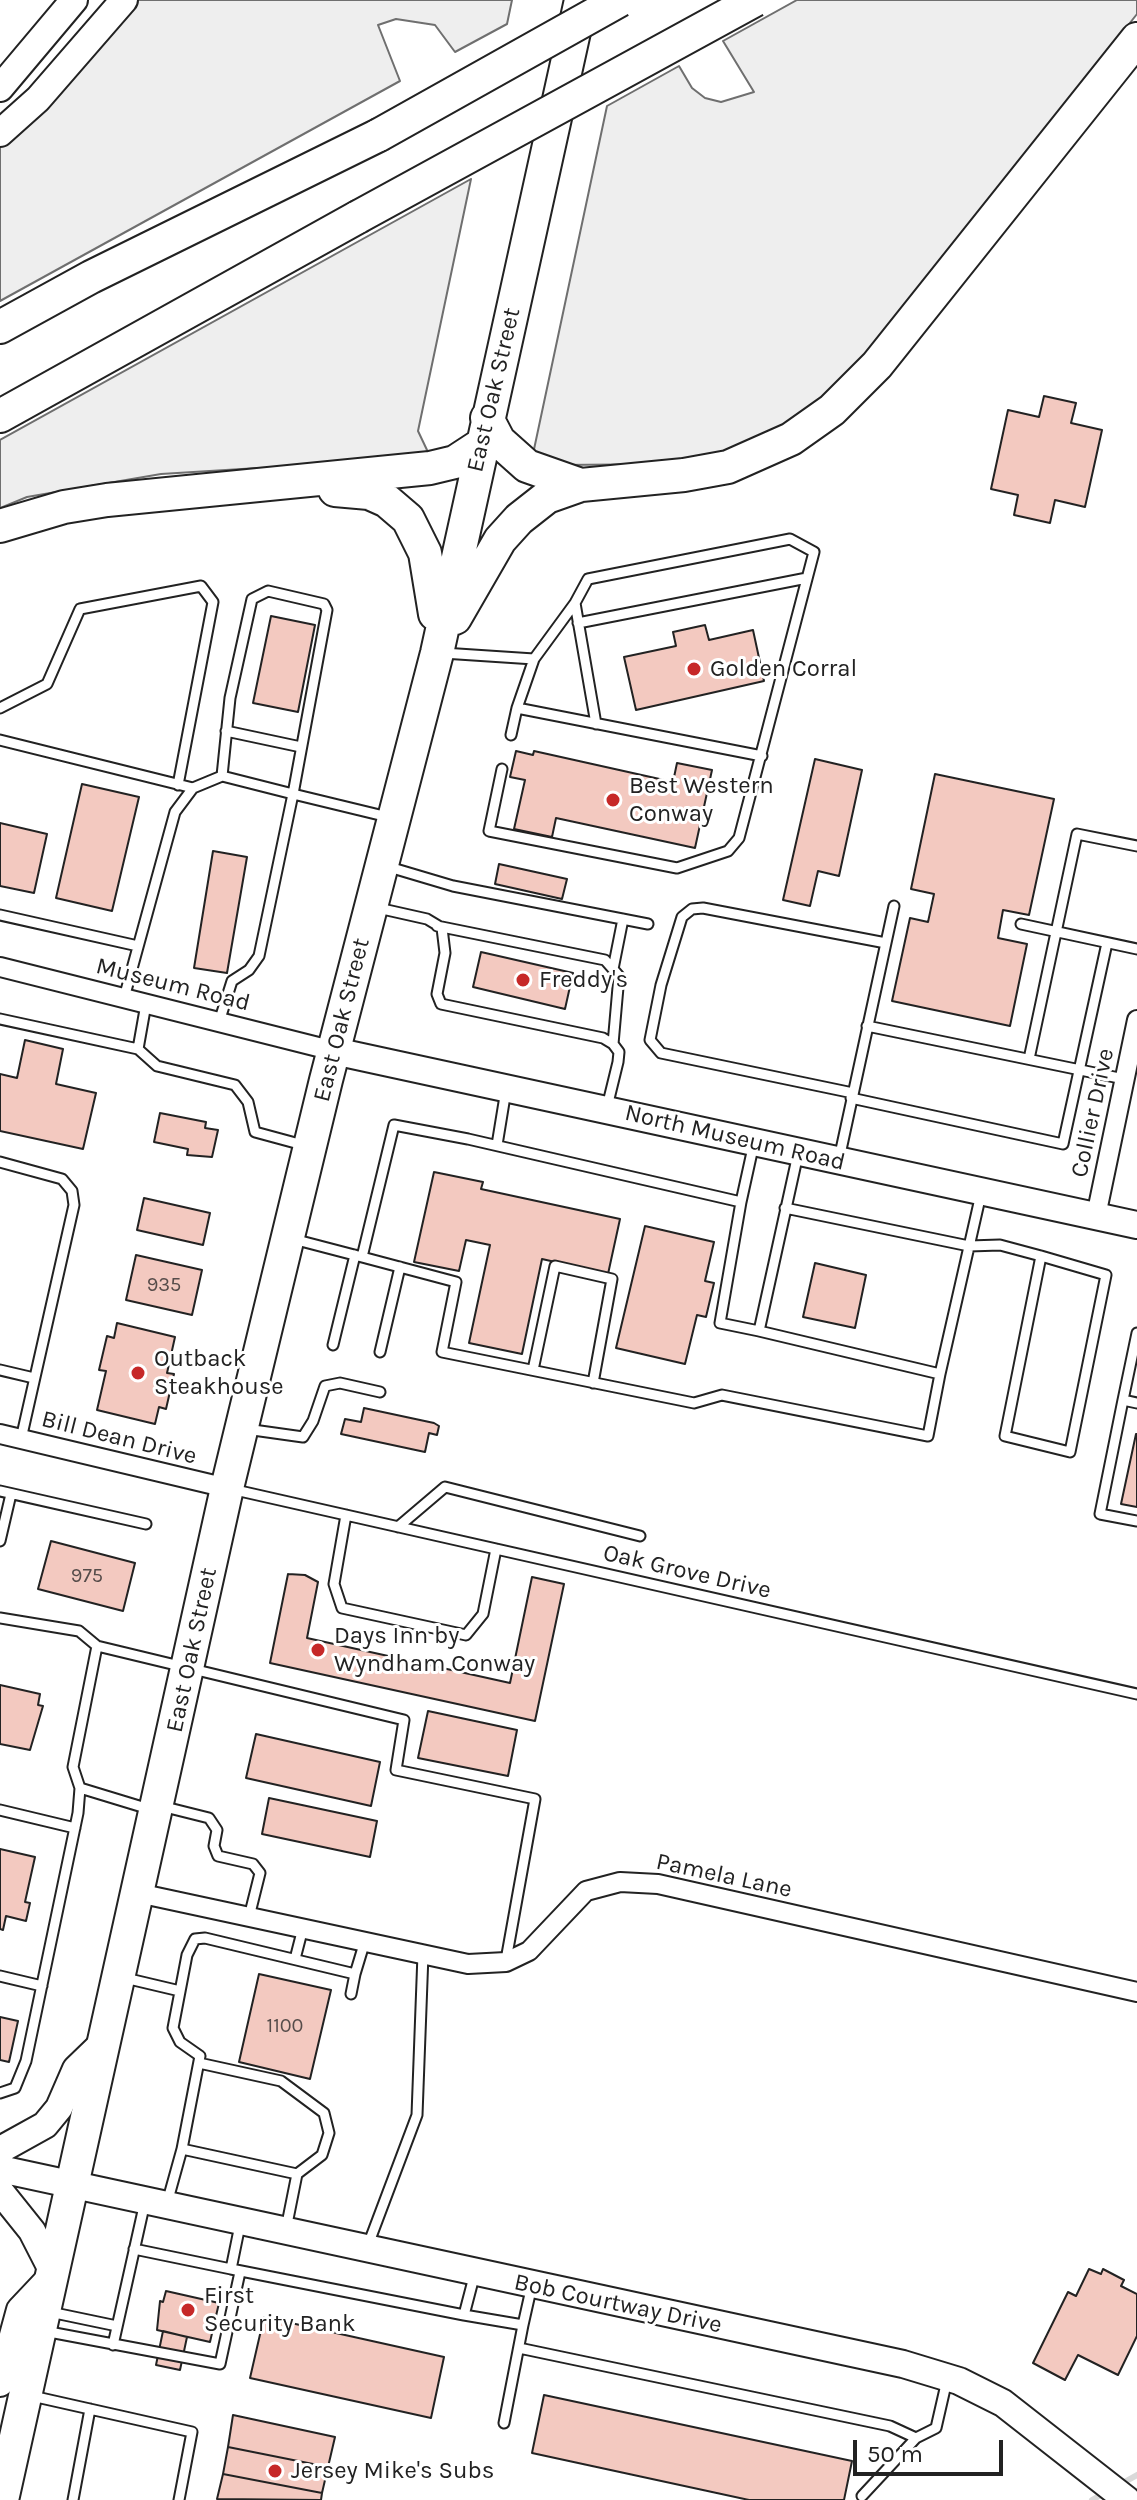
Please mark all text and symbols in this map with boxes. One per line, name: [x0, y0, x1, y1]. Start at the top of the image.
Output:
street label: East Oak Street: [461, 305, 527, 475]
place label: Golden Corral: [710, 655, 857, 683]
marker: Golden Corral: [685, 660, 703, 678]
place label: Best Western Conway: [629, 772, 774, 828]
marker: Best Western Conway: [604, 791, 622, 809]
street label: East Oak Street: [308, 935, 376, 1105]
street label: Museum Road: [93, 952, 253, 1018]
place label: Freddy's: [539, 966, 628, 994]
marker: Freddy's: [514, 971, 532, 989]
street label: Collier Drive: [1065, 1046, 1121, 1180]
street label: North Museum Road: [622, 1099, 848, 1177]
house number: 935: [147, 1273, 181, 1297]
place label: Outback Steakhouse: [154, 1345, 284, 1401]
marker: Outback Steakhouse: [129, 1364, 147, 1382]
street label: Bill Dean Drive: [38, 1405, 200, 1471]
street label: Oak Grove Drive: [600, 1539, 774, 1605]
house number: 975: [71, 1564, 103, 1588]
street label: East Oak Street: [160, 1565, 224, 1735]
place label: Days Inn by Wyndham Conway: [334, 1622, 535, 1678]
marker: Days Inn by Wyndham Conway: [309, 1641, 327, 1659]
street label: Pamela Lane: [653, 1848, 795, 1904]
house number: 1100: [267, 2014, 303, 2038]
street label: Bob Courtway Drive: [512, 2268, 724, 2340]
place label: First Security Bank: [204, 2282, 356, 2338]
marker: First Security Bank: [179, 2301, 197, 2319]
scale bar: [857, 2424, 1007, 2474]
text: 50 m: [867, 2440, 923, 2468]
place label: Jersey Mike's Subs: [291, 2457, 494, 2485]
marker: Jersey Mike's Subs: [266, 2462, 284, 2480]

